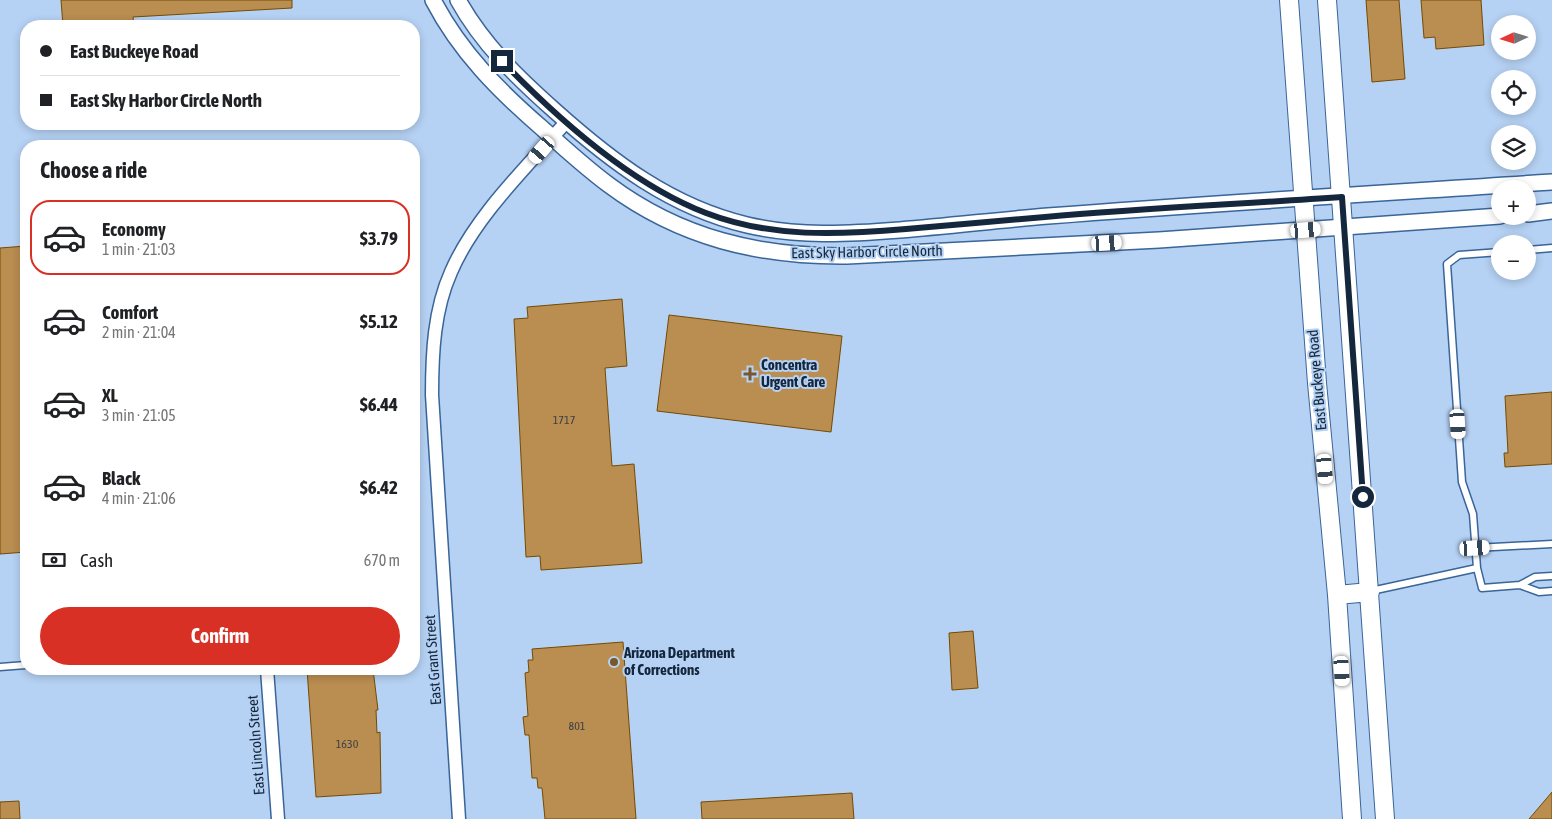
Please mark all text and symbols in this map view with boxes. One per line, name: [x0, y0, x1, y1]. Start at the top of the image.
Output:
north arrow: [1491, 15, 1536, 60]
map controls: [1491, 15, 1536, 280]
text: East Buckeye Road: [70, 40, 198, 62]
route end: [491, 50, 513, 72]
button: locate: [1491, 70, 1536, 115]
text: East Sky Harbor Circle North: [70, 89, 262, 111]
button: layers: [1491, 125, 1536, 170]
car: [526, 134, 557, 166]
text: Choose a ride: [40, 157, 147, 183]
button: +: [1491, 180, 1536, 225]
icon: car: [42, 215, 87, 260]
text: Economy: [102, 218, 166, 240]
car: [1290, 221, 1321, 239]
text: $3.79: [360, 227, 398, 249]
car: [1091, 235, 1122, 251]
button: −: [1491, 235, 1536, 280]
text: 1 min · 21:03: [102, 240, 176, 258]
street label: East Sky Harbor Circle North: [791, 242, 943, 261]
icon: car: [42, 298, 87, 343]
text: Comfort: [102, 301, 158, 323]
text: $5.12: [360, 310, 398, 332]
text: 2 min · 21:04: [102, 323, 176, 341]
street label: East Buckeye Road: [1304, 329, 1329, 431]
place label: Concentra Urgent Care: [761, 356, 826, 390]
marker: Concentra Urgent Care: [743, 367, 757, 381]
icon: car: [42, 381, 87, 426]
text: XL: [102, 384, 118, 406]
text: $6.44: [360, 393, 398, 415]
text: 3 min · 21:05: [102, 406, 176, 424]
car: [1449, 409, 1466, 439]
house number: 1717: [553, 413, 576, 427]
car: [1316, 453, 1333, 485]
icon: car: [42, 464, 87, 509]
text: Black: [102, 467, 140, 489]
text: $6.42: [360, 476, 398, 498]
route start: [1352, 486, 1374, 508]
text: 4 min · 21:06: [102, 489, 176, 507]
car: [1459, 540, 1490, 556]
icon: cash: [40, 546, 68, 574]
text: Cash: [80, 549, 113, 571]
text: 670 m: [364, 551, 400, 569]
button: Confirm: [40, 607, 400, 665]
street label: East Grant Street: [421, 614, 444, 706]
place label: Arizona Department of Corrections: [623, 644, 736, 678]
marker: Arizona Department of Corrections: [608, 656, 620, 668]
car: [1333, 656, 1350, 686]
street label: East Lincoln Street: [244, 694, 267, 796]
house number: 801: [569, 719, 586, 733]
house number: 1630: [336, 737, 359, 751]

